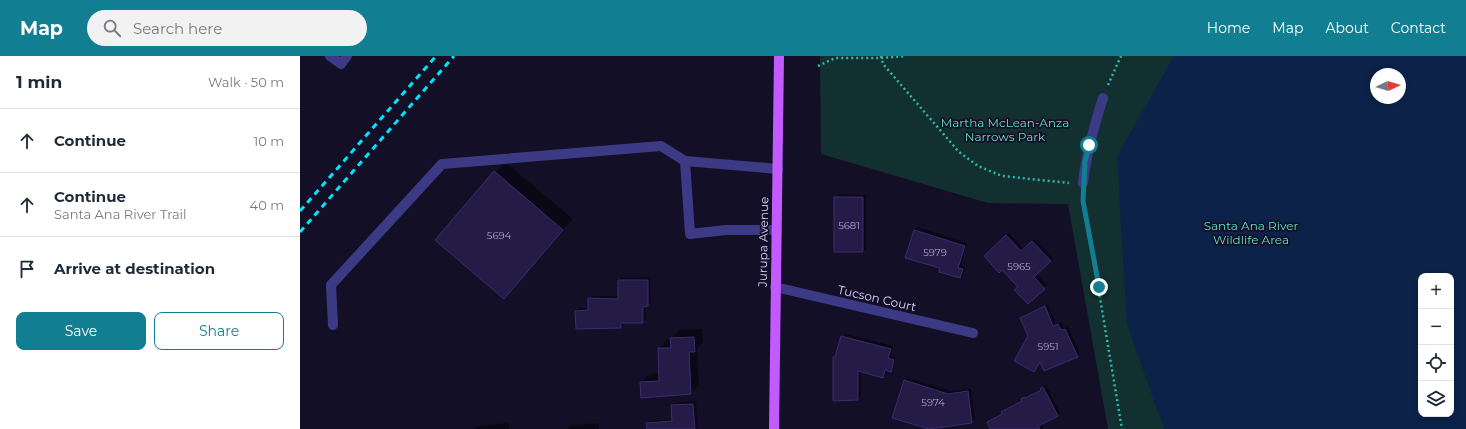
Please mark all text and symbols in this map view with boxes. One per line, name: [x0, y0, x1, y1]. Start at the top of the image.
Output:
search box: [87, 10, 367, 46]
text: Map: [20, 17, 63, 40]
icon: search: [101, 17, 123, 39]
text: Search here: [133, 19, 222, 38]
text: Home: [1207, 19, 1250, 37]
text: Map: [1272, 19, 1303, 37]
text: About: [1325, 19, 1369, 37]
text: Contact: [1391, 19, 1446, 37]
north arrow: [1370, 68, 1406, 104]
text: 1 min: [16, 72, 62, 92]
text: Walk · 50 m: [208, 74, 284, 90]
park label: Martha McLean-Anza Narrows Park: [941, 115, 1069, 144]
icon: ahead: [16, 130, 38, 152]
text: Continue: [54, 131, 126, 150]
text: 10 m: [254, 133, 284, 149]
route start: [1080, 136, 1098, 154]
text: Continue: [54, 187, 126, 206]
icon: ahead: [16, 194, 38, 216]
text: 40 m: [250, 197, 284, 213]
street label: Jurupa Avenue: [755, 197, 771, 288]
text: Santa Ana River Trail: [54, 206, 187, 222]
park label: Santa Ana River Wildlife Area: [1204, 218, 1299, 247]
house number: 5681: [838, 219, 860, 232]
house number: 5694: [487, 229, 512, 242]
house number: 5979: [923, 246, 947, 259]
icon: arrive: [16, 258, 38, 280]
text: Arrive at destination: [54, 259, 215, 278]
house number: 5965: [1007, 260, 1031, 273]
map controls: [1418, 273, 1454, 417]
button: +: [1418, 273, 1454, 309]
route end: [1090, 278, 1108, 296]
street label: Tucson Court: [836, 282, 918, 314]
button: −: [1418, 309, 1454, 345]
button: Save: [16, 312, 146, 350]
button: Share: [154, 312, 284, 350]
house number: 5951: [1037, 340, 1059, 353]
button: locate: [1418, 345, 1454, 381]
button: layers: [1418, 381, 1454, 417]
house number: 5974: [921, 396, 945, 409]

